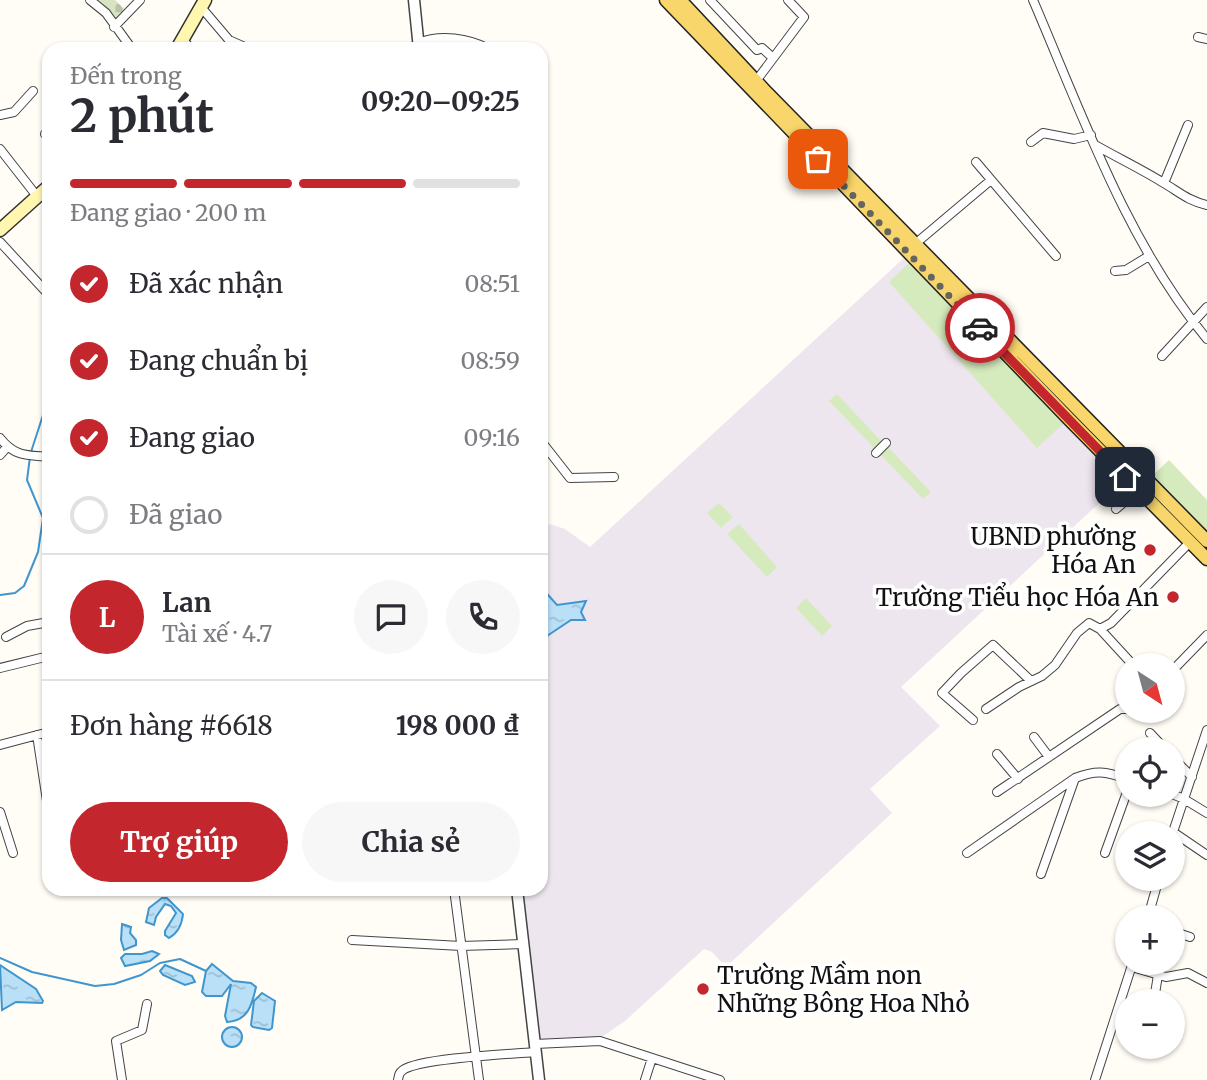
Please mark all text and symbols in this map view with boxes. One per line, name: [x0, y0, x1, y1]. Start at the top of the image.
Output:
text: Đến trong: [70, 61, 182, 90]
text: 09:20–09:25: [361, 85, 520, 118]
text: 2 phút: [70, 87, 214, 145]
pin: [788, 129, 848, 189]
icon: bag: [799, 140, 837, 178]
text: Đang giao · 200 m: [70, 198, 266, 227]
icon: check: [70, 265, 108, 303]
text: Đã xác nhận: [129, 267, 283, 300]
text: 08:51: [465, 269, 520, 298]
courier: [945, 293, 1015, 363]
icon: car: [961, 309, 999, 347]
icon: check: [70, 342, 108, 380]
text: Đang chuẩn bị: [129, 344, 308, 377]
text: 08:59: [461, 346, 520, 375]
icon: check: [70, 419, 108, 457]
text: Đang giao: [129, 421, 255, 454]
text: 09:16: [464, 423, 520, 452]
pin: [1095, 447, 1155, 507]
icon: home: [1106, 458, 1144, 496]
text: Đã giao: [129, 498, 222, 531]
place label: UBND phường Hóa An: [971, 521, 1136, 580]
marker: UBND phường Hóa An: [1142, 542, 1158, 558]
button: chat: [354, 580, 428, 654]
button: phone: [446, 580, 520, 654]
place label: Trường Tiểu học Hóa An: [875, 581, 1159, 613]
text: Lan: [162, 586, 211, 619]
marker: Trường Tiểu học Hóa An: [1165, 589, 1181, 605]
text: L: [99, 601, 115, 634]
text: Tài xế · 4.7: [162, 619, 272, 648]
north arrow: [1115, 653, 1185, 723]
map controls: [1115, 653, 1185, 1059]
text: Đơn hàng #6618: [70, 709, 273, 742]
text: 198 000 ₫: [396, 709, 520, 742]
button: locate: [1115, 737, 1185, 807]
button: Trợ giúp: [70, 802, 288, 882]
button: Chia sẻ: [302, 802, 520, 882]
button: layers: [1115, 821, 1185, 891]
button: +: [1115, 905, 1185, 975]
place label: Trường Mầm non Những Bông Hoa Nhỏ: [717, 960, 969, 1019]
marker: Trường Mầm non Những Bông Hoa Nhỏ: [695, 981, 711, 997]
button: −: [1115, 989, 1185, 1059]

